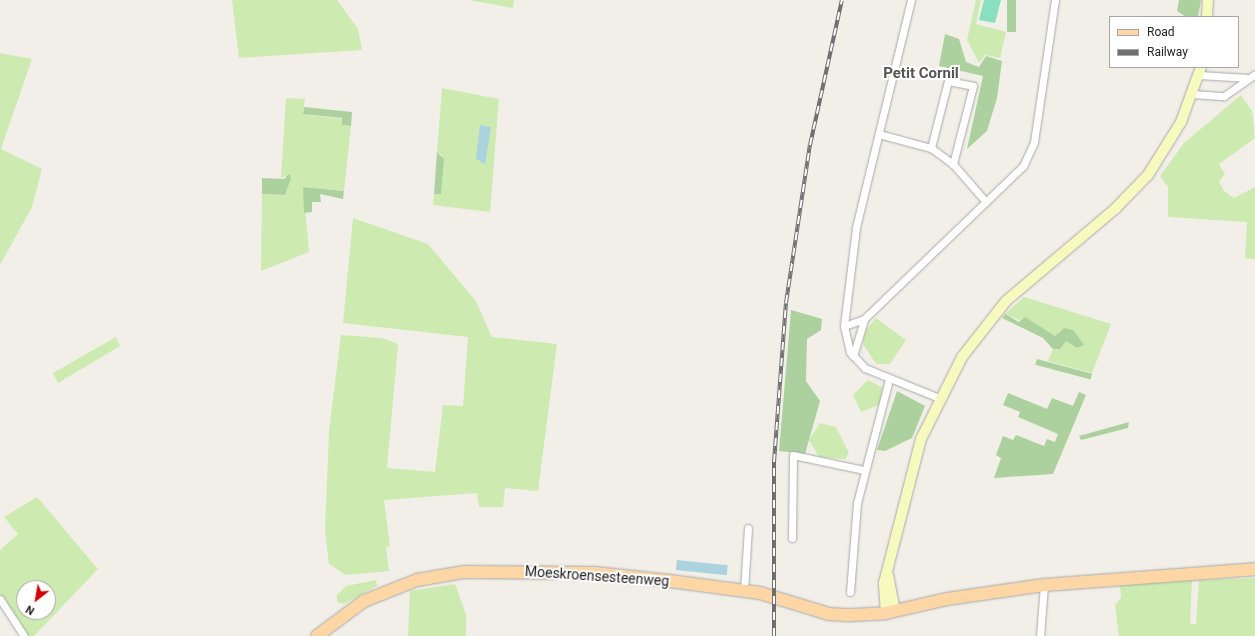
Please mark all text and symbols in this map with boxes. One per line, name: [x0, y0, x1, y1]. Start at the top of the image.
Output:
legend: [1109, 16, 1239, 68]
text: Road: [1147, 25, 1175, 39]
text: Railway: [1147, 45, 1188, 59]
district label: Petit Cornil: [883, 65, 959, 83]
street label: Moeskroensesteenweg: [524, 563, 670, 589]
north arrow: [16, 580, 56, 620]
text: N: [23, 602, 37, 617]

